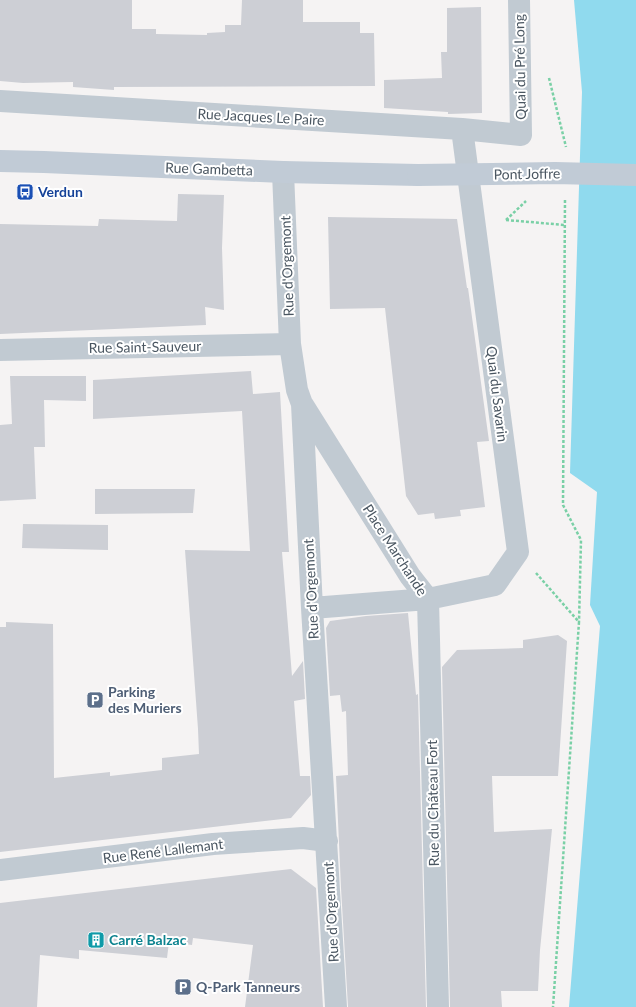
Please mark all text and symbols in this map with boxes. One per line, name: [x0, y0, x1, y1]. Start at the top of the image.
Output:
street label: Quai du Pré Long: [510, 14, 529, 120]
street label: Rue Jacques Le Paire: [197, 105, 325, 128]
street label: Rue Gambetta: [165, 158, 253, 179]
street label: Pont Joffre: [493, 164, 561, 183]
bus stop icon: Verdun: [15, 182, 35, 202]
place label: Verdun: [37, 183, 83, 200]
street label: Rue d'Orgemont: [276, 215, 297, 317]
street label: Rue Saint-Sauveur: [89, 337, 201, 356]
street label: Quai du Savarin: [483, 345, 512, 443]
street label: Place Marchande: [360, 501, 431, 598]
street label: Rue d'Orgemont: [299, 538, 322, 640]
place label: Parking des Muriers: [108, 683, 182, 716]
parking icon: Parking des Muriers: [85, 690, 105, 710]
street label: Rue du Château Fort: [423, 740, 442, 866]
street label: Rue René Lallemant: [102, 835, 224, 866]
street label: Rue d'Orgemont: [319, 861, 342, 963]
building icon: Carré Balzac: [86, 930, 106, 950]
place label: Carré Balzac: [109, 931, 187, 948]
parking icon: Q-Park Tanneurs: [173, 977, 193, 997]
place label: Q-Park Tanneurs: [196, 978, 300, 995]

